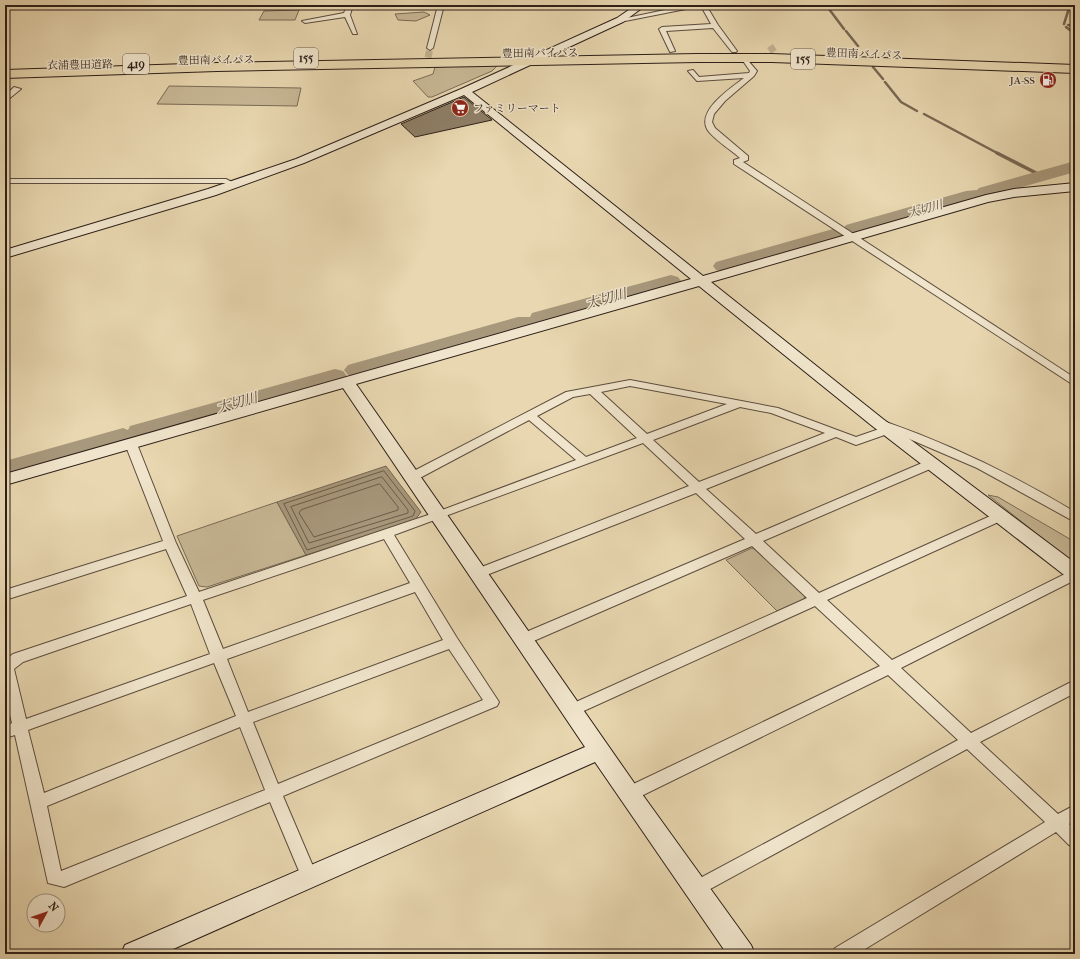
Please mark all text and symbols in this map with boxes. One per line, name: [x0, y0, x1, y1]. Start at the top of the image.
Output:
street label: 豊田南バイパス: [502, 46, 578, 60]
street label: 豊田南バイパス: [825, 46, 903, 62]
road number: 155: [294, 48, 318, 68]
road number: 155: [791, 49, 815, 69]
street label: 豊田南バイパス: [178, 53, 254, 67]
road number: 419: [123, 54, 149, 74]
street label: 衣浦豊田道路: [47, 58, 113, 72]
fuel station icon: JA-SS: [1038, 70, 1058, 90]
place label: JA-SS: [1009, 74, 1035, 87]
supermarket icon: ファミリーマート: [450, 98, 470, 118]
place label: ファミリーマート: [473, 102, 561, 115]
water label: 大切川: [906, 197, 946, 221]
water label: 大切川: [583, 284, 630, 313]
water label: 大切川: [214, 388, 261, 417]
north arrow: [26, 893, 66, 933]
text: N: [46, 900, 61, 915]

